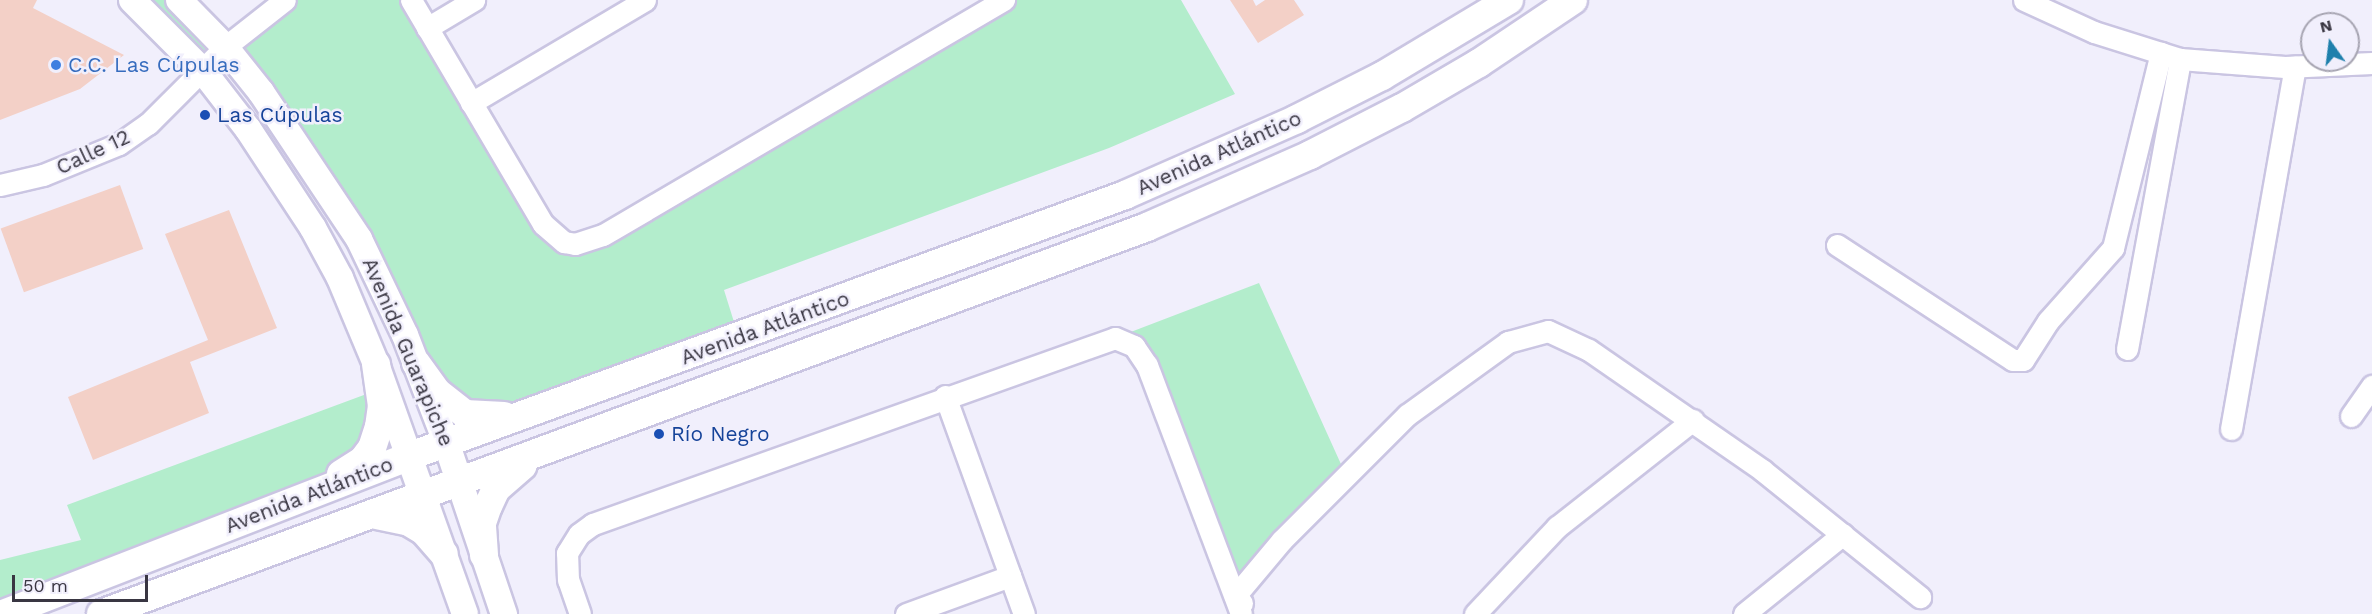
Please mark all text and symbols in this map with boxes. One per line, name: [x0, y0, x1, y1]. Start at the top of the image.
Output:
north arrow: [2300, 12, 2360, 72]
text: N: [2318, 15, 2334, 37]
place label: C.C. Las Cúpulas: [68, 52, 240, 78]
marker: C.C. Las Cúpulas: [49, 58, 63, 72]
place label: Las Cúpulas: [217, 102, 343, 128]
street label: Avenida Atlántico: [1132, 105, 1306, 201]
marker: Las Cúpulas: [198, 108, 212, 122]
street label: Calle 12: [52, 124, 134, 180]
street label: Avenida Guarapiche: [357, 254, 459, 450]
street label: Avenida Atlántico: [677, 286, 853, 370]
place label: Río Negro: [671, 421, 770, 447]
marker: Río Negro: [652, 427, 666, 441]
street label: Avenida Atlántico: [221, 451, 397, 539]
scale bar: [15, 563, 152, 601]
text: 50 m: [23, 575, 68, 596]

